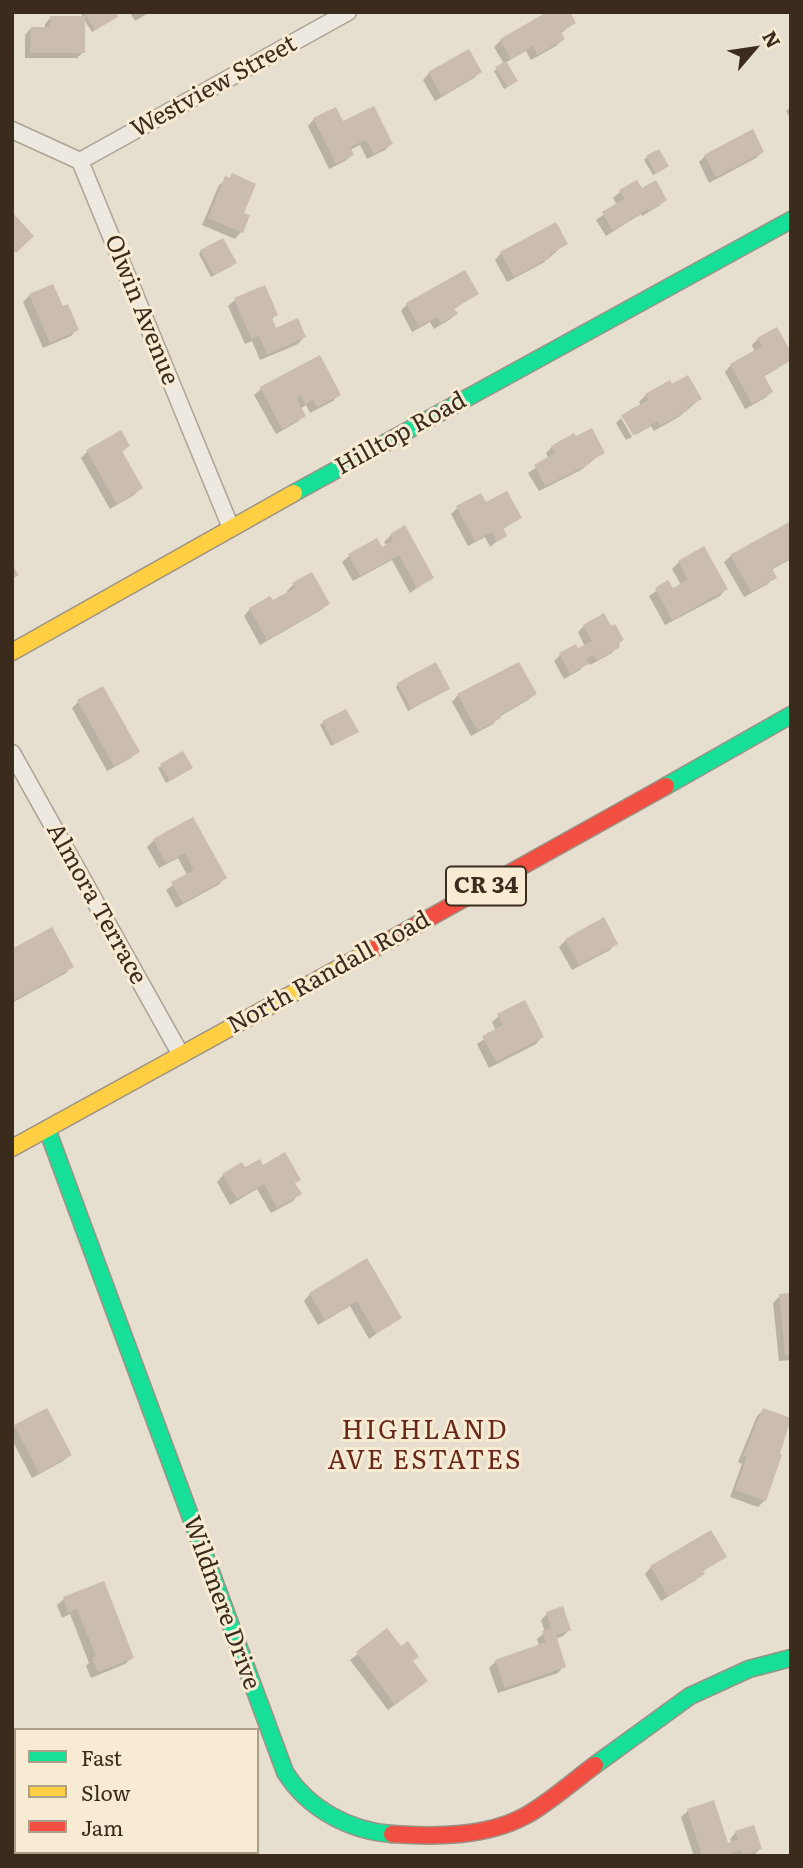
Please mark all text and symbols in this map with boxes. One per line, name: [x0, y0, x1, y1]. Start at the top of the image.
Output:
north arrow: [719, 14, 789, 84]
text: N: [756, 25, 788, 53]
street label: Westview Street: [126, 30, 302, 144]
street label: Olwin Avenue: [98, 231, 184, 389]
street label: Hilltop Road: [331, 386, 471, 482]
street label: Almora Terrace: [40, 818, 152, 990]
road number: CR 34: [446, 866, 526, 906]
street label: North Randall Road: [223, 905, 435, 1041]
district label: HIGHLAND AVE ESTATES: [329, 1415, 521, 1476]
street label: Wildmere Drive: [176, 1512, 266, 1694]
legend: [14, 1728, 259, 1854]
text: Fast: [81, 1741, 122, 1772]
text: Slow: [81, 1776, 131, 1807]
text: Jam: [81, 1811, 123, 1842]

